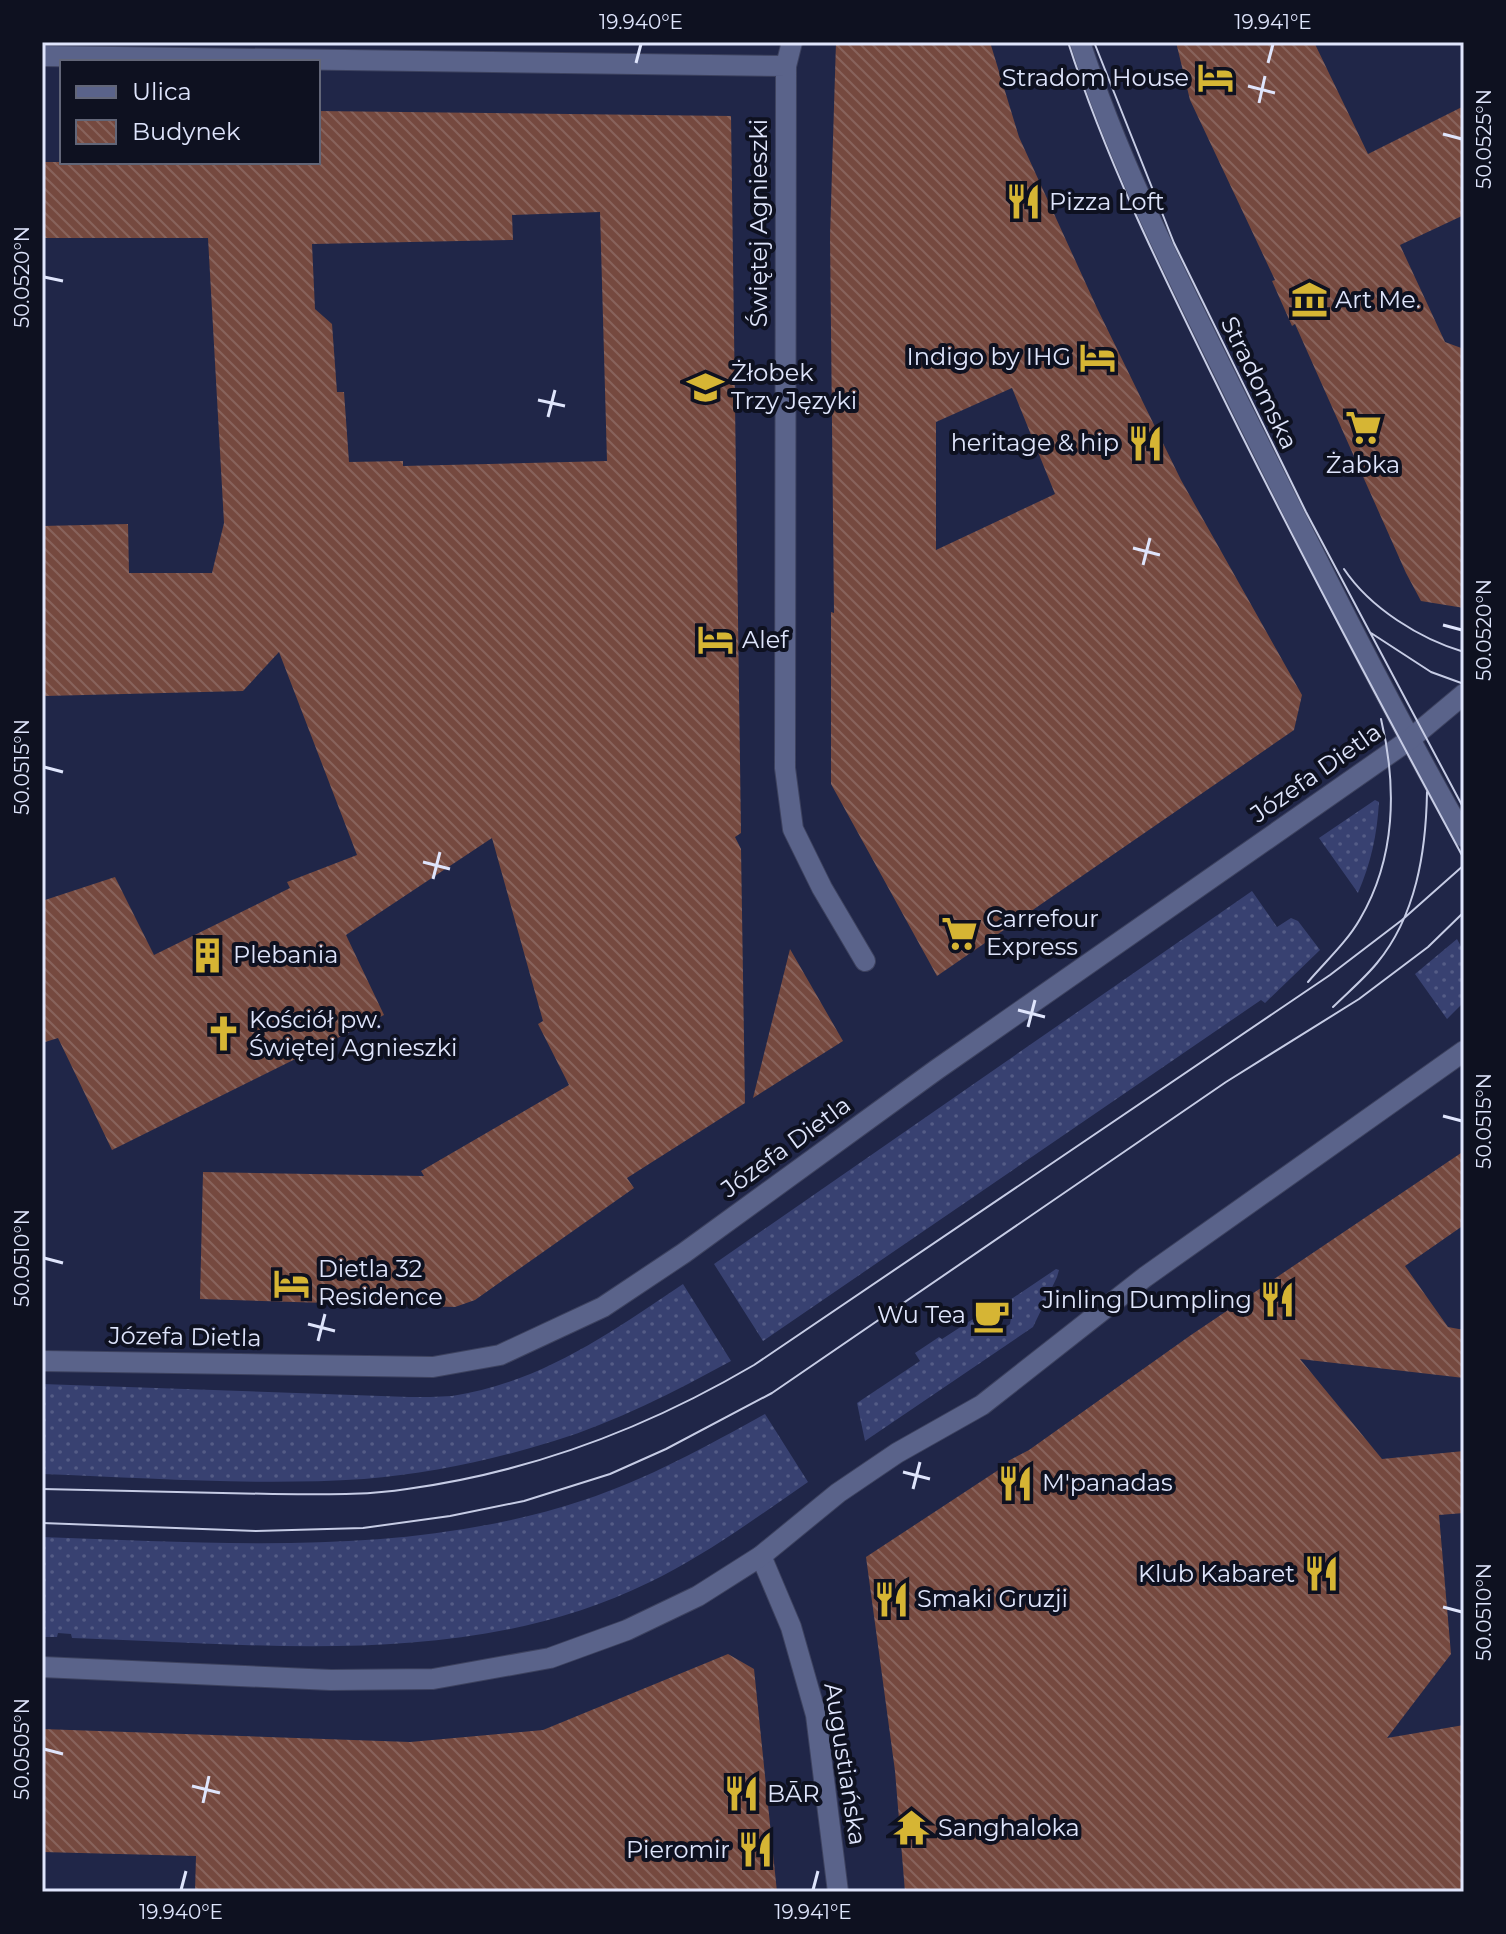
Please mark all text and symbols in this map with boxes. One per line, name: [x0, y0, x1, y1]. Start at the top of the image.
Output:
text: 19.940°E: [599, 10, 683, 34]
text: 19.941°E: [1234, 10, 1312, 34]
hotel icon: Stradom House: [1196, 59, 1234, 97]
legend: [60, 60, 320, 164]
place label: Stradom House: [1002, 63, 1189, 92]
text: Ulica: [132, 77, 192, 106]
text: 50.0525°N: [1472, 89, 1496, 189]
text: Budynek: [132, 117, 241, 146]
street label: Świętej Agnieszki: [744, 119, 773, 327]
restaurant icon: Pizza Loft: [1004, 183, 1042, 221]
place label: Pizza Loft: [1049, 187, 1165, 216]
text: 50.0520°N: [10, 226, 34, 328]
museum icon: Art Me.: [1290, 281, 1328, 319]
place label: Art Me.: [1335, 285, 1421, 314]
street label: Stradomska: [1215, 312, 1304, 454]
hotel icon: Indigo by IHG: [1078, 338, 1116, 376]
place label: Indigo by IHG: [906, 342, 1071, 371]
place label: Żłobek Trzy Języki: [731, 358, 857, 415]
school or university icon: Żłobek Trzy Języki: [686, 368, 724, 406]
supermarket icon: Żabka: [1344, 409, 1382, 447]
restaurant icon: heritage & hip: [1126, 424, 1164, 462]
place label: heritage & hip: [951, 428, 1119, 457]
place label: Żabka: [1326, 450, 1400, 479]
text: 50.0520°N: [1472, 579, 1496, 681]
hotel icon: Alef: [697, 621, 735, 659]
place label: Alef: [742, 625, 789, 654]
street label: Józefa Dietla: [1244, 717, 1387, 829]
text: 50.0515°N: [10, 719, 34, 815]
place label: Carrefour Express: [986, 904, 1099, 961]
supermarket icon: Carrefour Express: [941, 914, 979, 952]
building icon: Plebania: [188, 936, 226, 974]
place label: Plebania: [233, 940, 338, 969]
place label: Kościół pw. Świętej Agnieszki: [249, 1005, 458, 1062]
church icon: Kościół pw. Świętej Agnieszki: [204, 1015, 242, 1053]
text: 50.0515°N: [1472, 1073, 1496, 1169]
street label: Józefa Dietla: [715, 1090, 856, 1204]
text: 50.0510°N: [10, 1209, 34, 1307]
place label: Dietla 32 Residence: [318, 1254, 443, 1311]
hotel icon: Dietla 32 Residence: [273, 1264, 311, 1302]
restaurant icon: Jinling Dumpling: [1259, 1281, 1297, 1319]
place label: Jinling Dumpling: [1041, 1285, 1252, 1314]
cafe icon: Wu Tea: [973, 1296, 1011, 1334]
place label: Wu Tea: [877, 1300, 966, 1329]
street label: Józefa Dietla: [107, 1321, 262, 1352]
restaurant icon: M'panadas: [997, 1464, 1035, 1502]
place label: M'panadas: [1042, 1468, 1173, 1497]
restaurant icon: Klub Kabaret: [1302, 1555, 1340, 1593]
place label: Klub Kabaret: [1138, 1559, 1295, 1588]
text: 50.0510°N: [1472, 1563, 1496, 1661]
restaurant icon: Smaki Gruzji: [872, 1580, 910, 1618]
place label: Smaki Gruzji: [917, 1584, 1068, 1613]
street label: Augustiańska: [818, 1681, 873, 1847]
text: 50.0505°N: [10, 1698, 34, 1800]
restaurant icon: BĀR: [722, 1775, 760, 1813]
place label: BĀR: [767, 1779, 820, 1808]
temple icon: Sanghaloka: [893, 1809, 931, 1847]
place label: Sanghaloka: [938, 1813, 1080, 1842]
restaurant icon: Pieromir: [737, 1831, 775, 1869]
place label: Pieromir: [626, 1835, 730, 1864]
text: 19.940°E: [139, 1900, 223, 1924]
text: 19.941°E: [774, 1900, 852, 1924]

